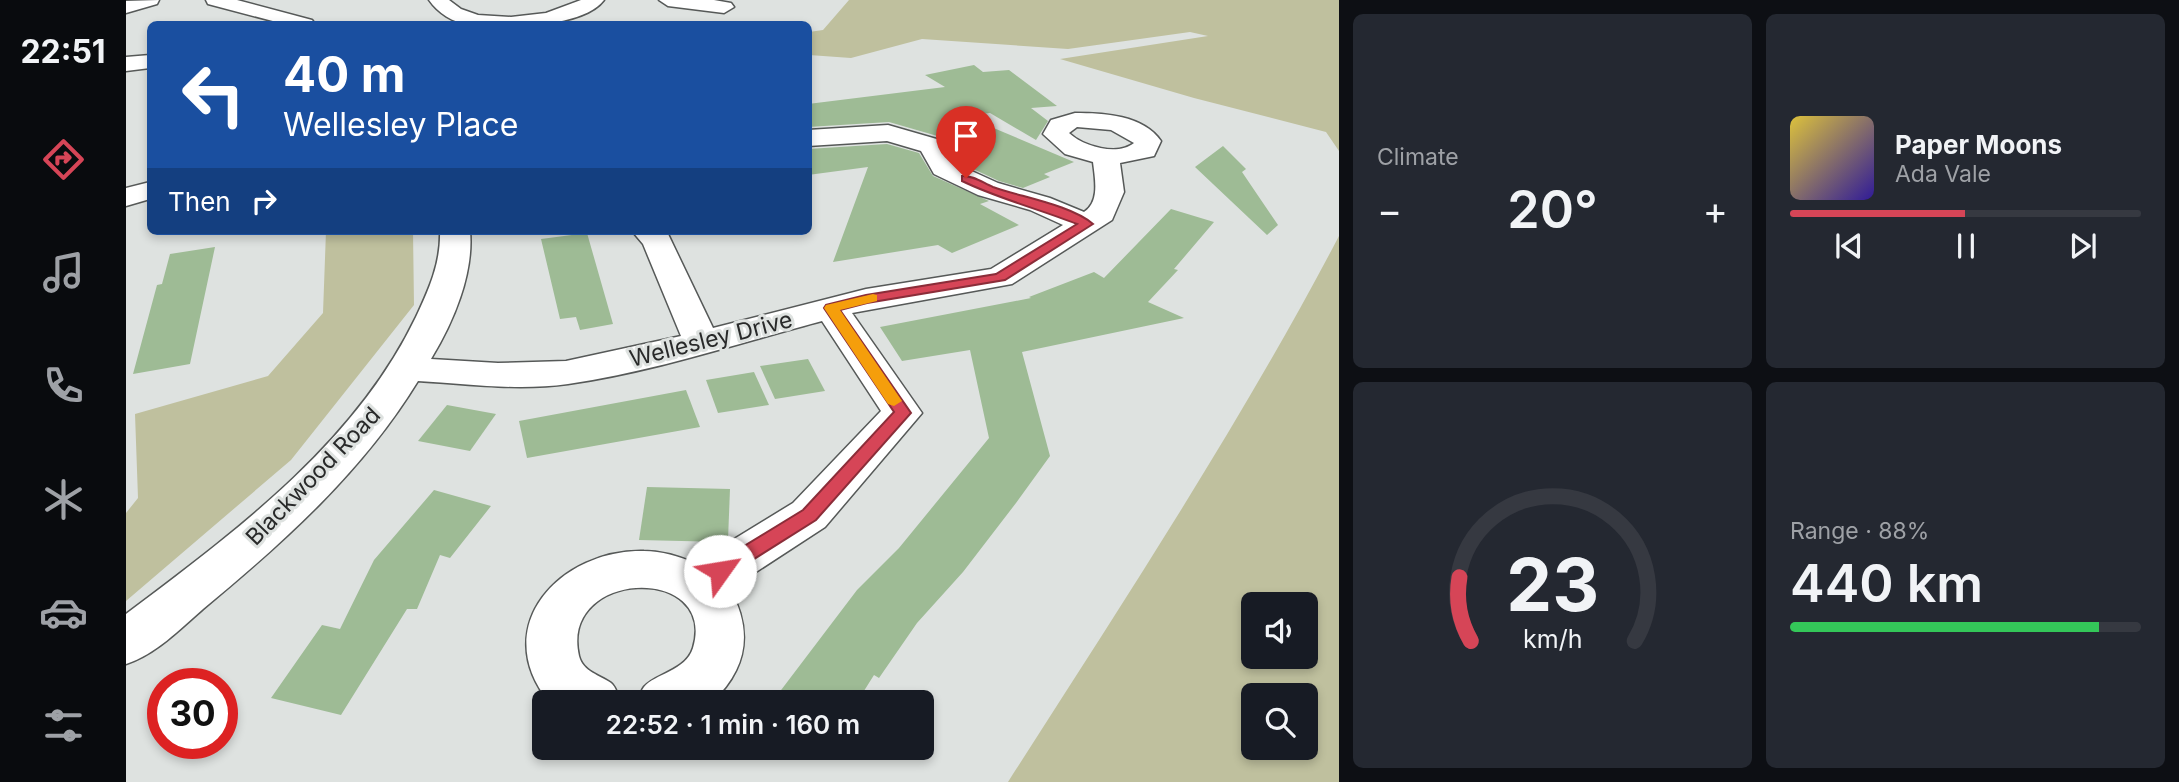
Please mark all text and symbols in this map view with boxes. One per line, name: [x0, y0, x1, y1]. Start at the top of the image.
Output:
text: 22:51: [20, 32, 106, 71]
text: 40 m: [283, 45, 406, 104]
icon: left: [168, 49, 259, 140]
text: Wellesley Place: [283, 105, 518, 144]
pin: [936, 106, 996, 178]
icon: arrive: [947, 117, 985, 155]
text: Paper Moons: [1895, 129, 2062, 160]
icon: directions: [39, 135, 88, 184]
text: Climate: [1377, 143, 1459, 171]
text: Ada Vale: [1895, 160, 1991, 188]
text: 20°: [1507, 178, 1598, 241]
icon: right: [245, 182, 283, 220]
text: Then: [168, 186, 231, 217]
text: −: [1377, 187, 1402, 233]
text: +: [1703, 187, 1728, 233]
icon: previous: [1830, 227, 1868, 265]
icon: pause: [1947, 227, 1985, 265]
icon: next: [2064, 227, 2102, 265]
icon: music: [39, 248, 88, 297]
street label: Wellesley Drive: [627, 305, 795, 373]
icon: phone: [39, 361, 88, 410]
street label: Blackwood Road: [240, 401, 386, 551]
icon: climate: [39, 475, 88, 524]
text: Range · 88%: [1790, 517, 1929, 545]
position arrow: [683, 534, 757, 608]
text: 23: [1506, 540, 1599, 629]
text: 440 km: [1790, 552, 1983, 615]
icon: car: [39, 588, 88, 637]
map controls: [1241, 592, 1318, 760]
button: sound: [1241, 592, 1318, 669]
text: km/h: [1523, 624, 1582, 654]
speed limit sign: 30: [147, 668, 238, 759]
button: search: [1241, 683, 1318, 760]
icon: filters: [39, 701, 88, 750]
text: 22:52 · 1 min · 160 m: [606, 709, 860, 740]

